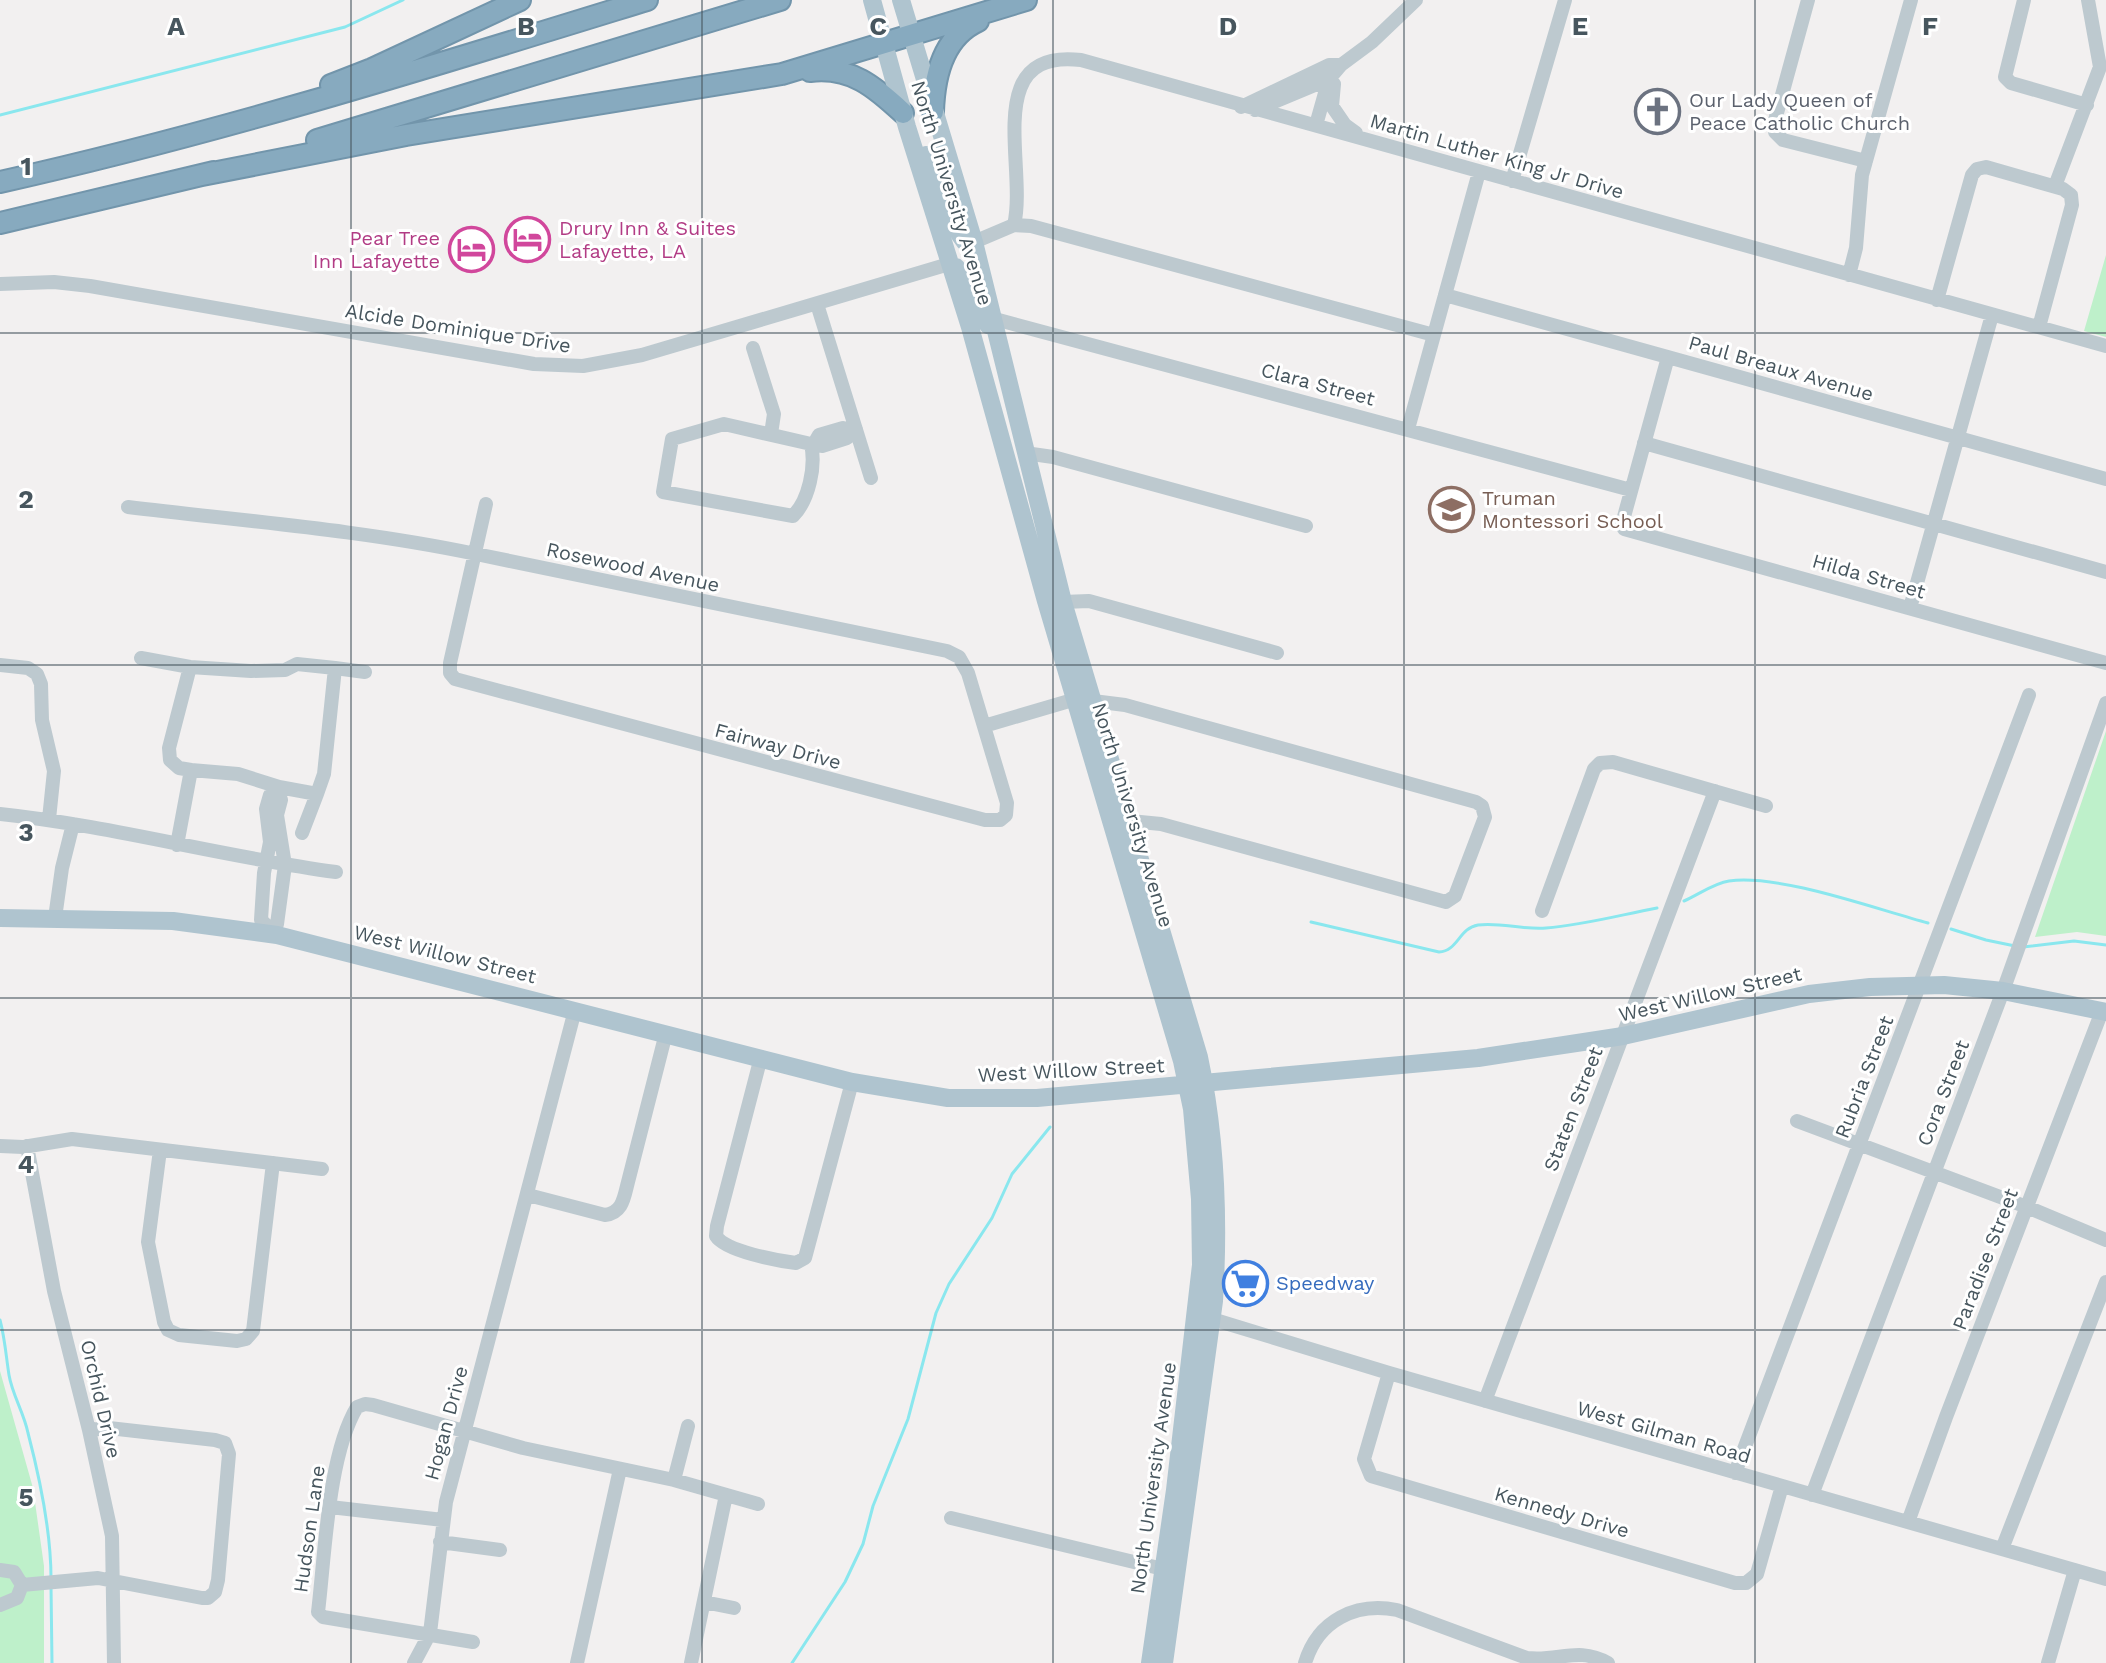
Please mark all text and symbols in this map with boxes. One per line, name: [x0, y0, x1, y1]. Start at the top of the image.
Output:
text: A: [167, 11, 185, 41]
text: B: [517, 11, 535, 41]
text: C: [869, 11, 887, 41]
text: D: [1219, 11, 1237, 41]
text: E: [1572, 11, 1588, 41]
text: F: [1922, 11, 1938, 41]
street label: North University Avenue: [906, 78, 998, 308]
church icon: Our Lady Queen of Peace Catholic Church: [1634, 88, 1682, 136]
place label: Our Lady Queen of Peace Catholic Church: [1689, 88, 1910, 135]
street label: Martin Luther King Jr Drive: [1367, 108, 1627, 204]
text: 1: [20, 151, 32, 181]
hotel icon: Drury Inn & Suites Lafayette, LA: [504, 216, 552, 264]
place label: Drury Inn & Suites Lafayette, LA: [559, 216, 736, 263]
place label: Pear Tree Inn Lafayette: [313, 226, 440, 273]
hotel icon: Pear Tree Inn Lafayette: [447, 226, 495, 274]
street label: Alcide Dominique Drive: [343, 298, 573, 358]
street label: Paul Breaux Avenue: [1686, 330, 1876, 406]
street label: Clara Street: [1258, 357, 1378, 411]
text: 2: [18, 484, 34, 514]
school or university icon: Truman Montessori School: [1427, 485, 1475, 533]
place label: Truman Montessori School: [1482, 486, 1663, 533]
street label: Rosewood Avenue: [544, 537, 722, 597]
street label: Hilda Street: [1810, 548, 1929, 604]
street label: North University Avenue: [1087, 700, 1179, 930]
street label: Fairway Drive: [712, 718, 844, 774]
text: 3: [18, 817, 34, 847]
street label: West Willow Street: [351, 920, 539, 988]
street label: West Willow Street: [1616, 961, 1804, 1027]
street label: Rubria Street: [1830, 1012, 1899, 1142]
street label: Cora Street: [1912, 1036, 1974, 1149]
street label: Staten Street: [1538, 1043, 1608, 1175]
street label: West Willow Street: [977, 1053, 1166, 1087]
text: 4: [18, 1149, 35, 1179]
street label: Paradise Street: [1947, 1184, 2023, 1333]
supermarket icon: Speedway: [1221, 1259, 1269, 1307]
place label: Speedway: [1276, 1271, 1375, 1295]
street label: Orchid Drive: [76, 1337, 126, 1461]
street label: North University Avenue: [1125, 1361, 1181, 1595]
street label: Hogan Drive: [419, 1363, 473, 1483]
street label: West Gilman Road: [1574, 1396, 1754, 1468]
street label: Hudson Lane: [288, 1464, 330, 1594]
street label: Kennedy Drive: [1492, 1481, 1632, 1543]
text: 5: [18, 1482, 34, 1512]

